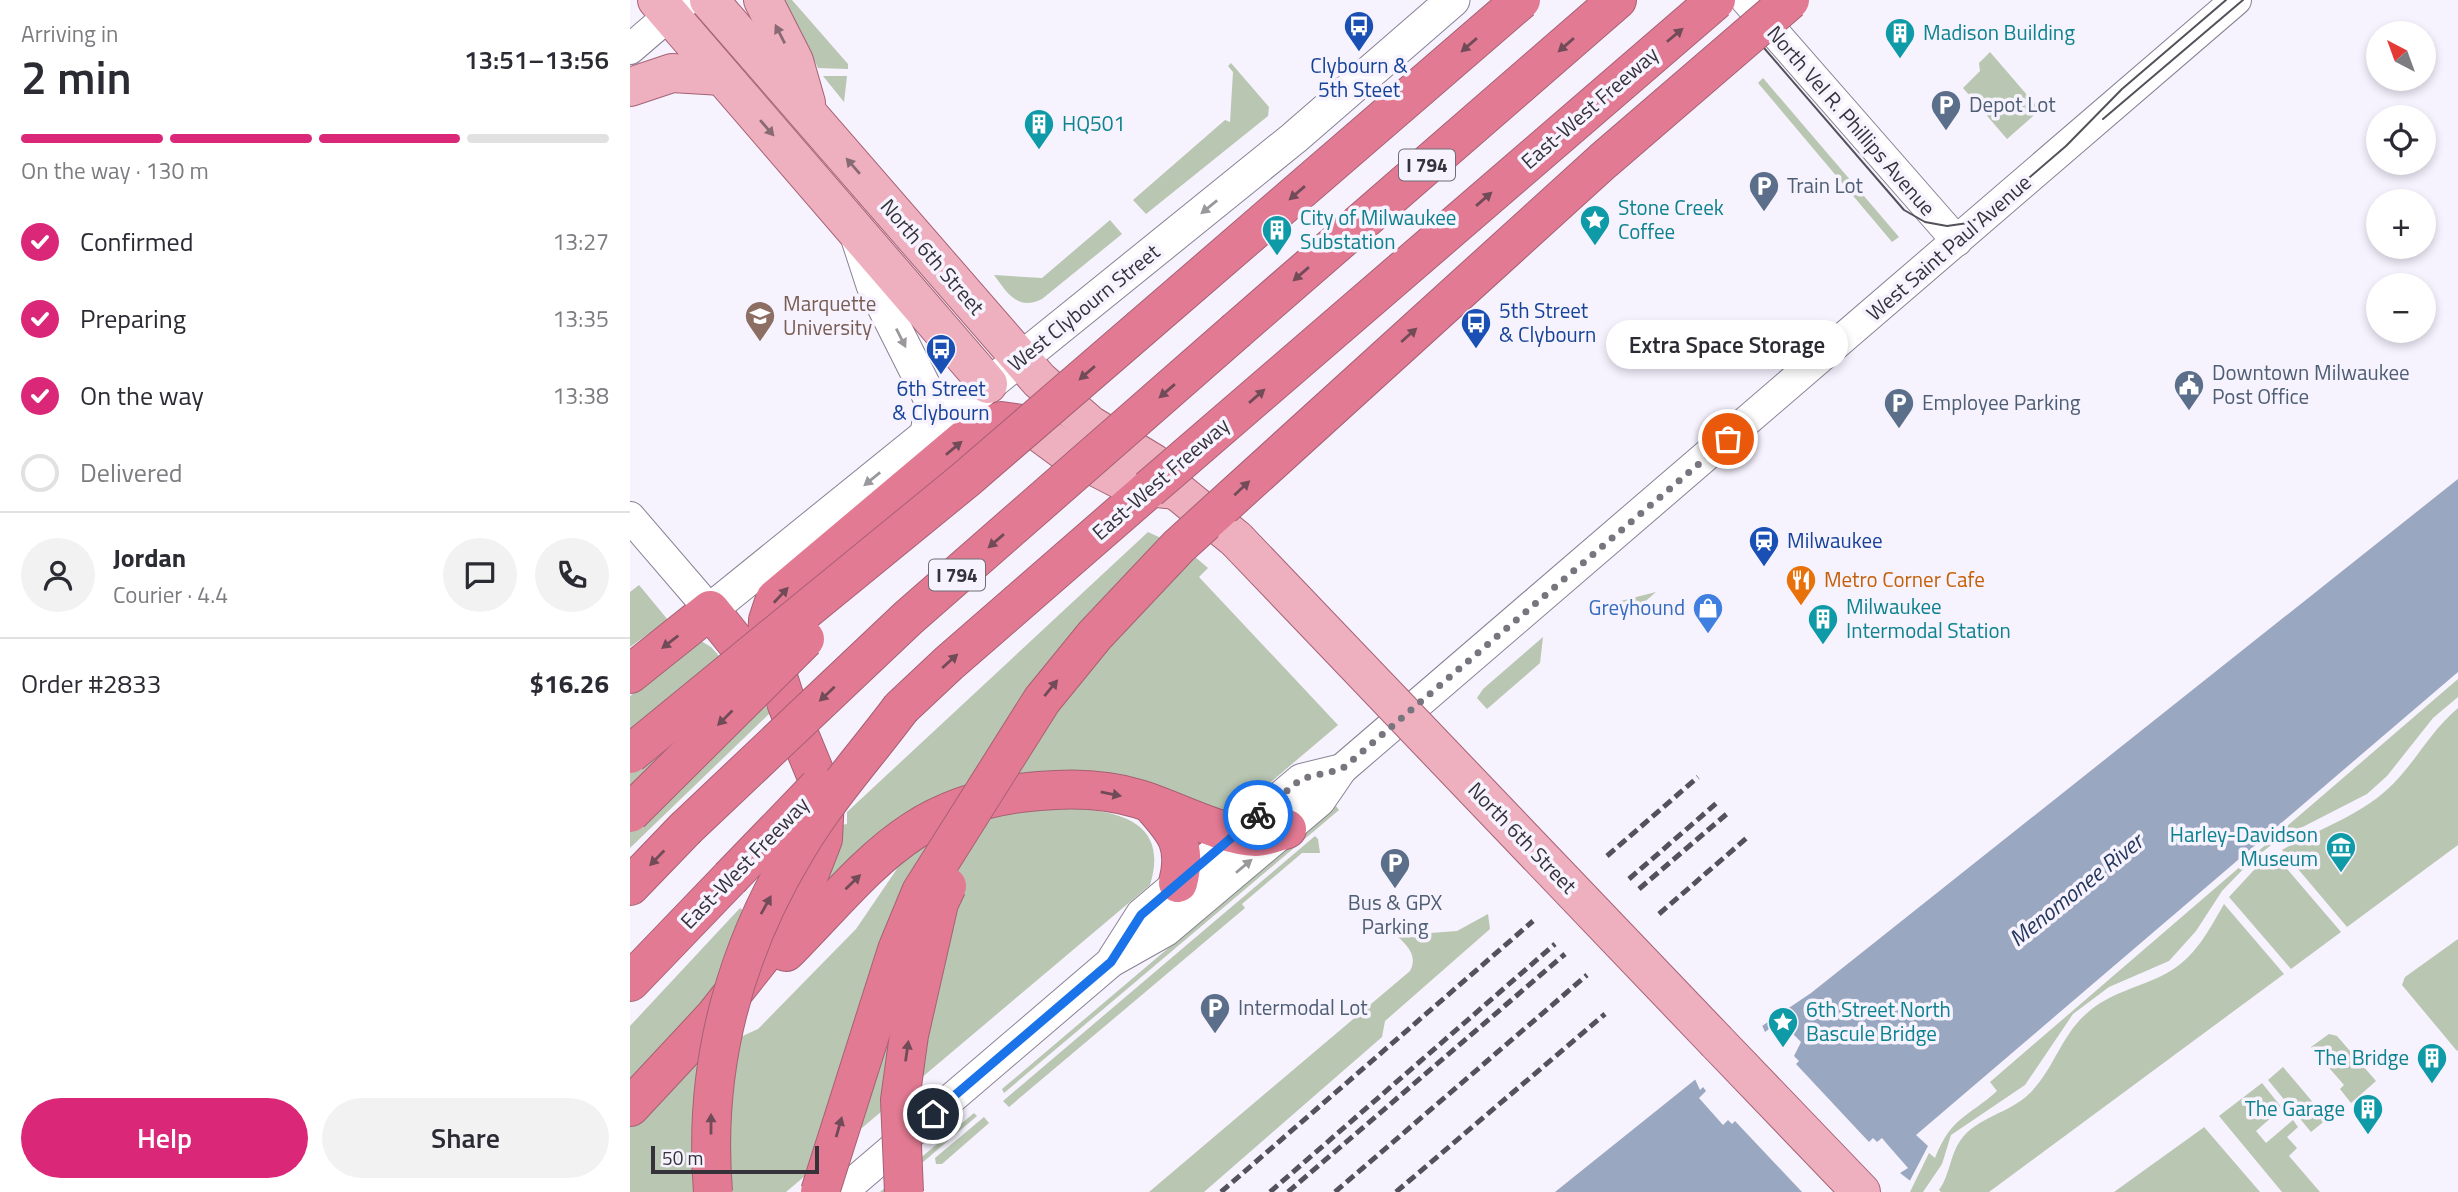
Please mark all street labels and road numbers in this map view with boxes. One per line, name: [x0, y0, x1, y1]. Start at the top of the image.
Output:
street label: North Vel R. Phillips Avenue: [1760, 18, 1944, 223]
street label: East-West Freeway: [1513, 38, 1665, 176]
road number: I 794: [1399, 150, 1455, 181]
street label: West Saint Paul Avenue: [1859, 166, 2038, 328]
street label: North 6th Street: [873, 191, 993, 322]
street label: West Clybourn Street: [1000, 235, 1167, 379]
street label: East-West Freeway: [1084, 409, 1236, 547]
road number: I 794: [929, 560, 985, 590]
street label: North 6th Street: [1461, 774, 1585, 901]
street label: East-West Freeway: [673, 789, 816, 936]

